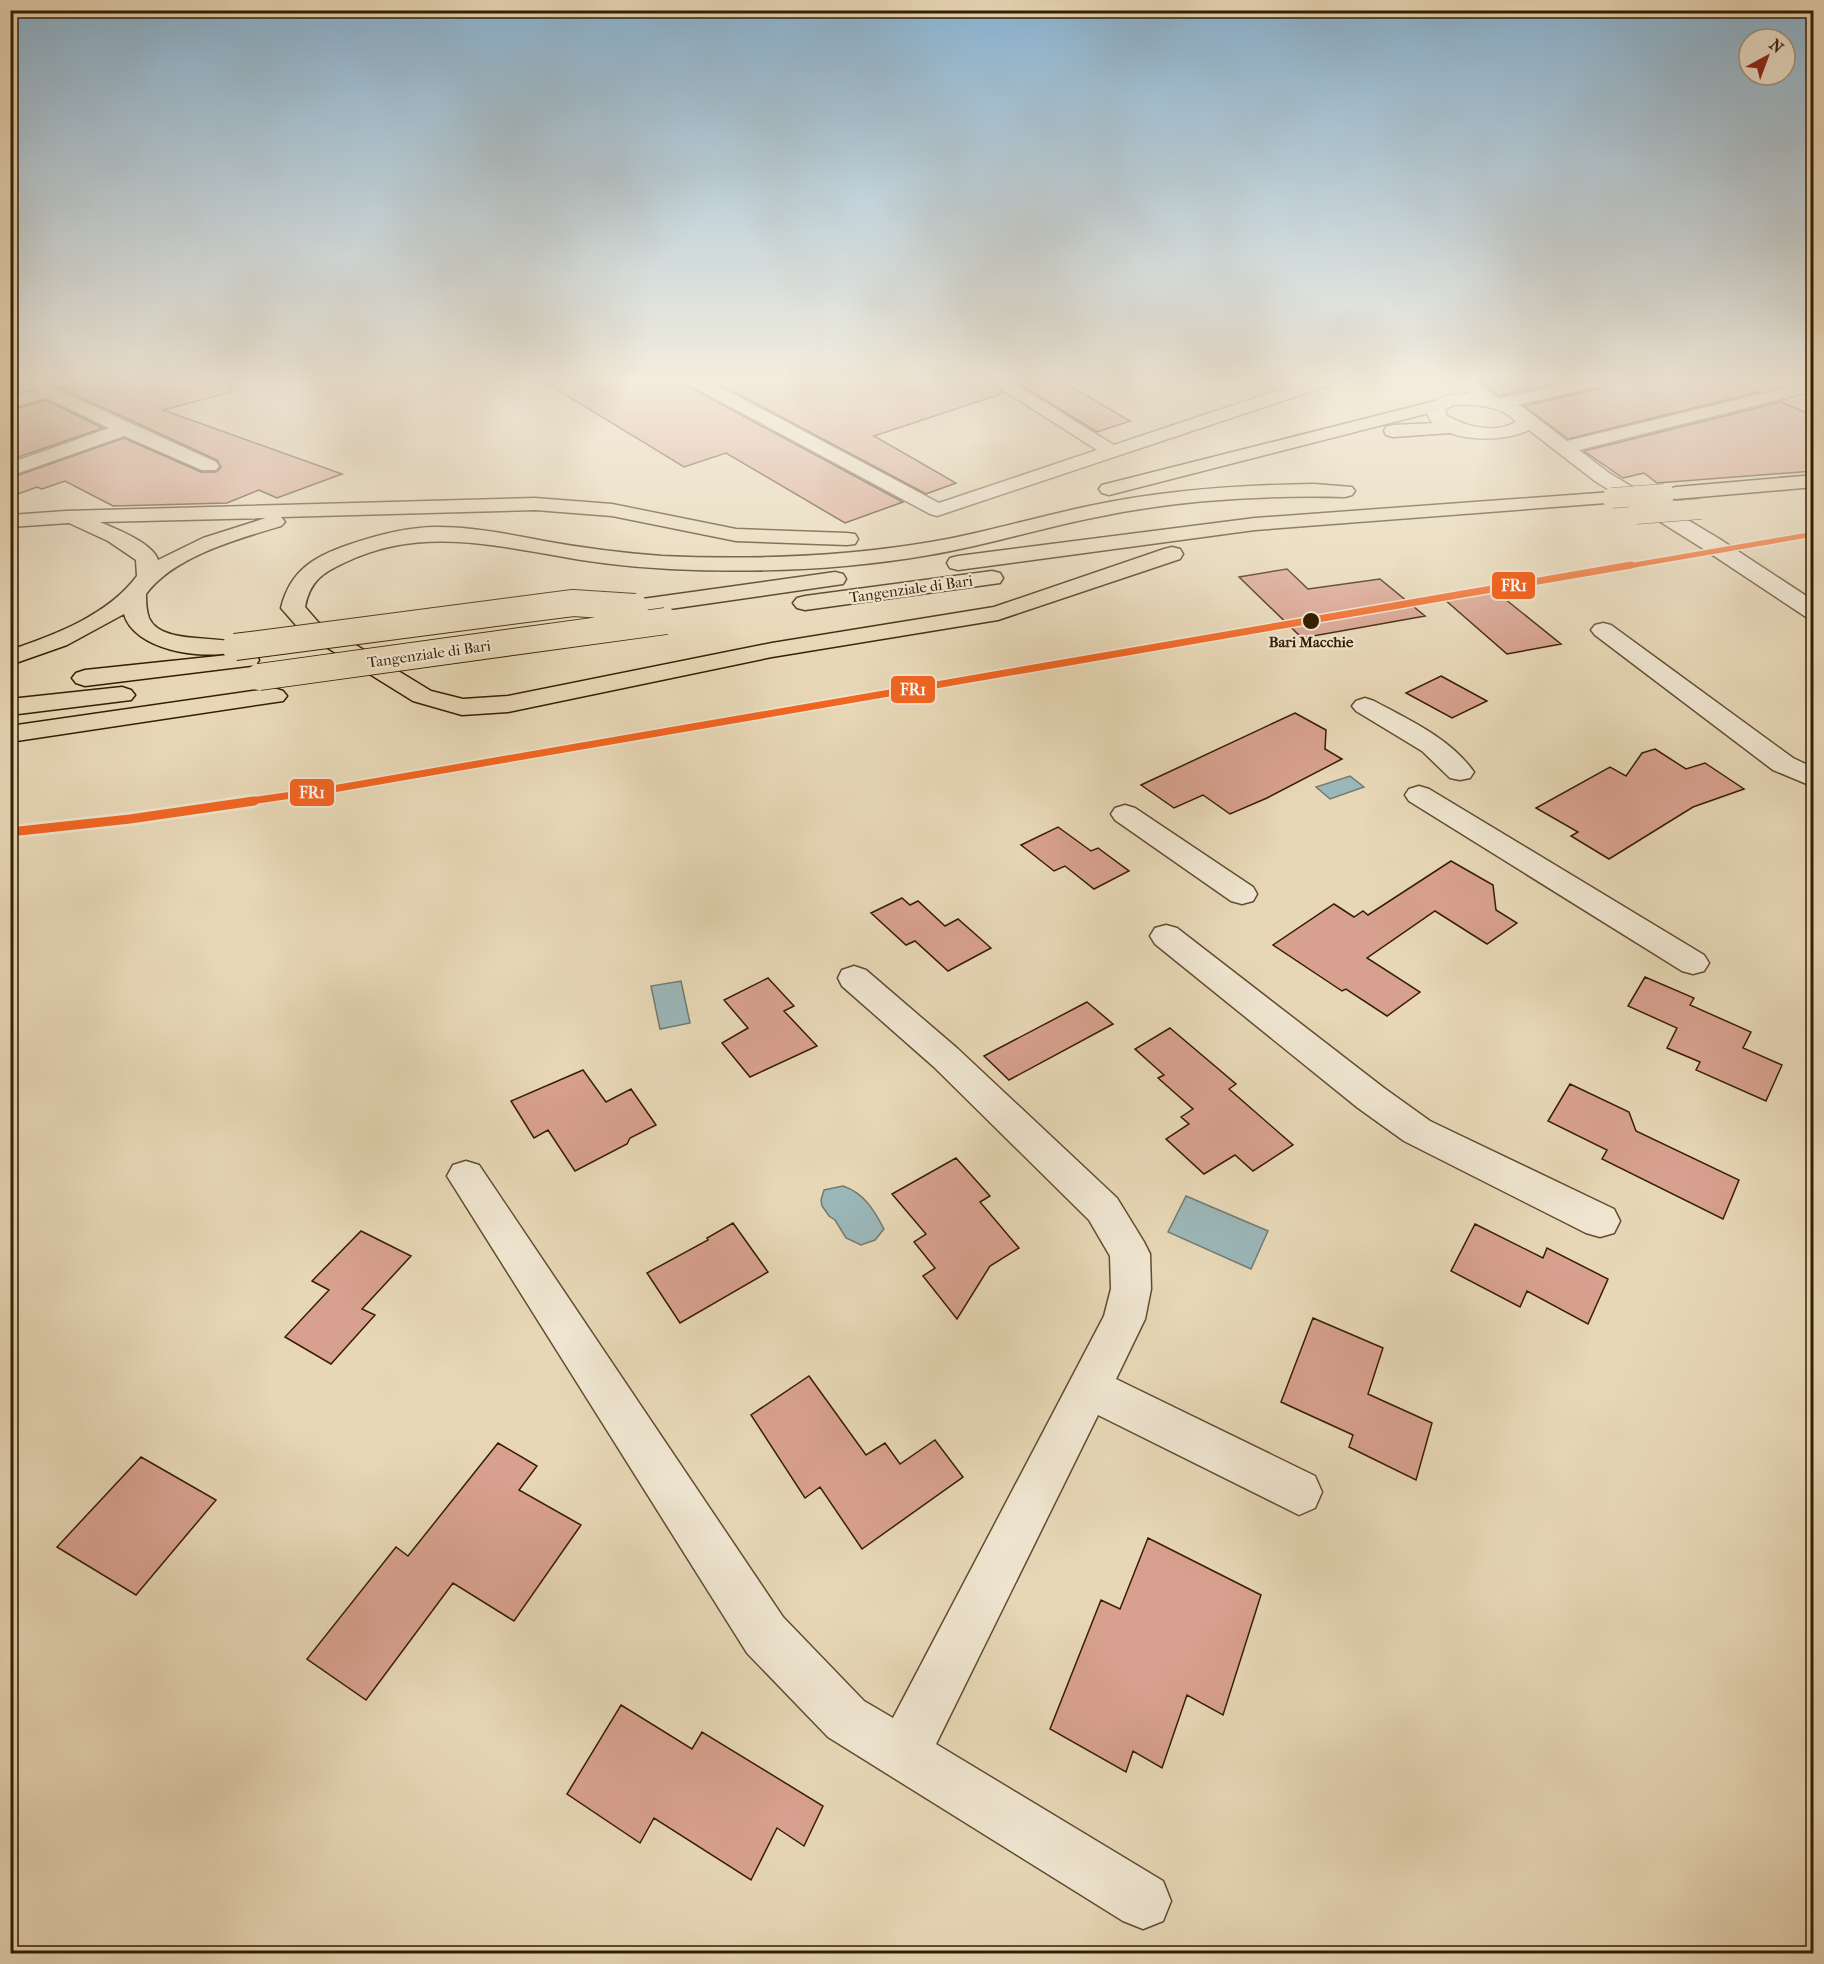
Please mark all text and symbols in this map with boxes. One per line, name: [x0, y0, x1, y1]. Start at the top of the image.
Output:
north arrow: [1737, 27, 1797, 87]
text: N: [1766, 35, 1788, 58]
street label: Tangenziale di Bari: [848, 571, 975, 607]
line badge: FR1: [1491, 571, 1536, 600]
text: FR1: [1500, 576, 1527, 595]
marker: Bari Macchie: [1301, 611, 1321, 631]
place label: Bari Macchie: [1269, 633, 1354, 651]
street label: Tangenziale di Bari: [366, 636, 493, 672]
line badge: FR1: [890, 675, 936, 704]
text: FR1: [899, 680, 926, 699]
line badge: FR1: [289, 778, 335, 807]
text: FR1: [298, 783, 325, 802]

